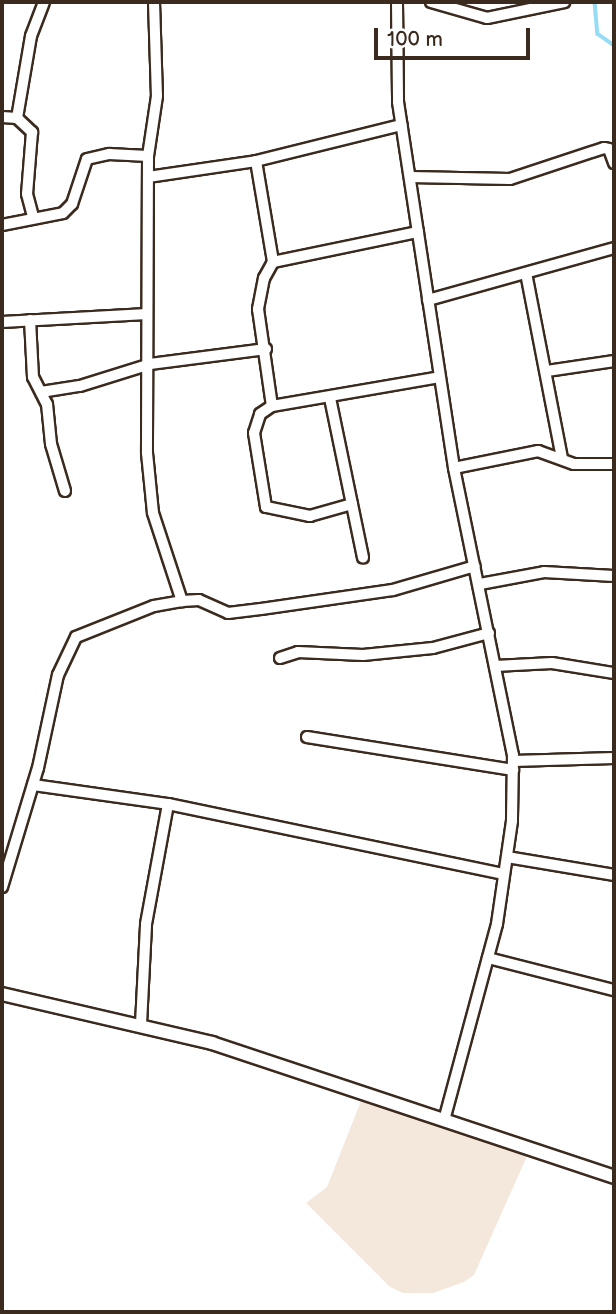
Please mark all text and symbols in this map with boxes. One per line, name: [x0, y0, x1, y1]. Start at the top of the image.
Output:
scale bar: [378, 14, 534, 58]
text: 100 m: [387, 27, 443, 52]

